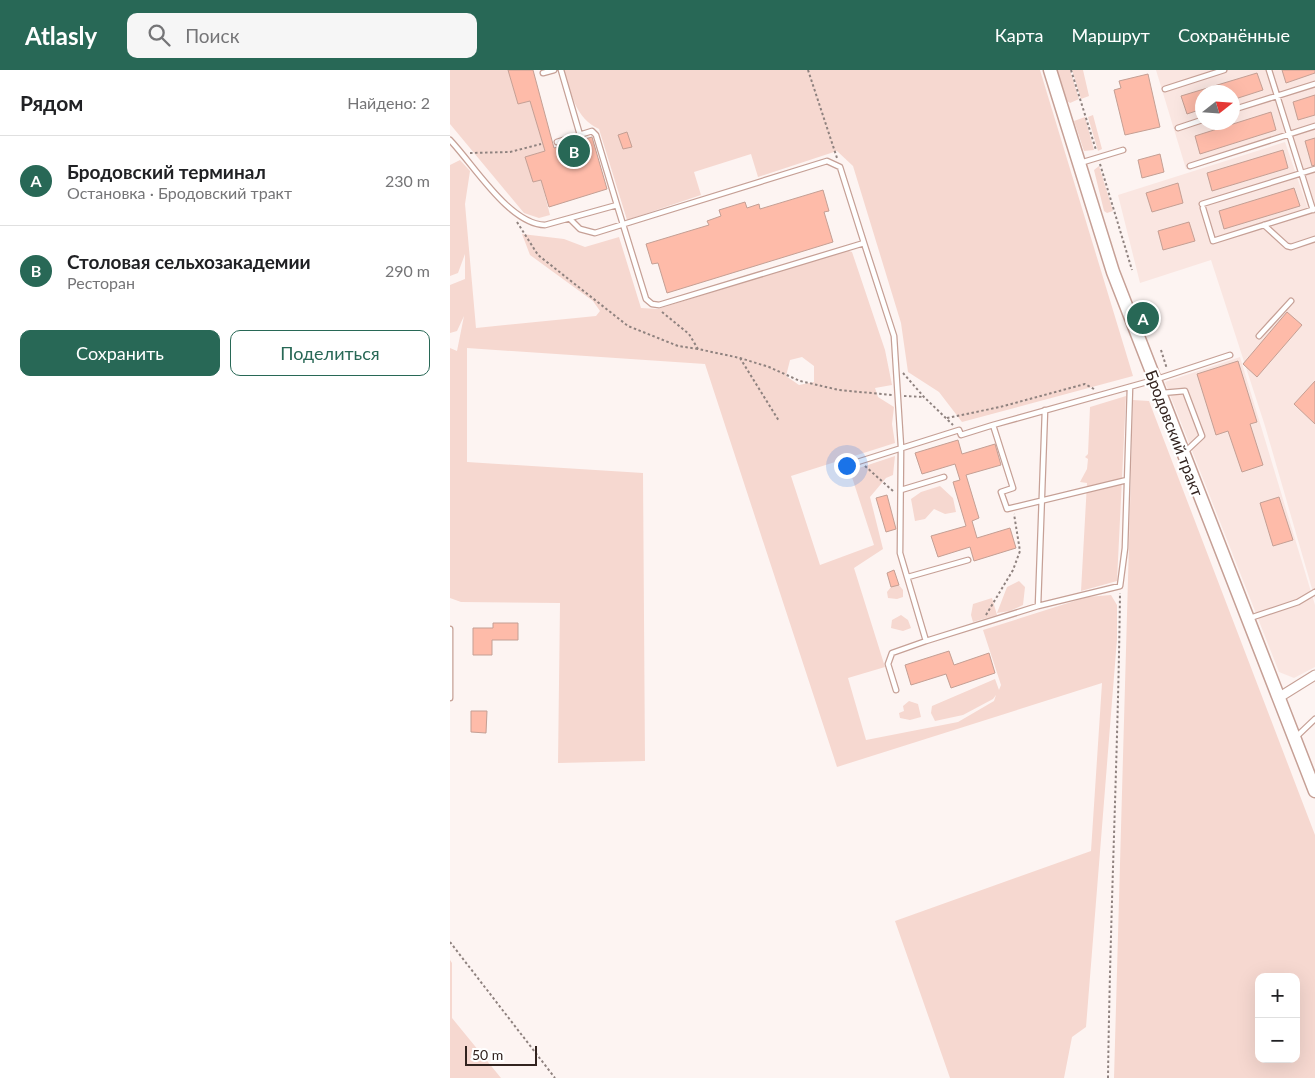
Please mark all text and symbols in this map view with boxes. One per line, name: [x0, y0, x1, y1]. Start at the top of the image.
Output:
search box: [127, 13, 477, 58]
text: Atlasly: [25, 21, 97, 50]
icon: search: [145, 21, 173, 49]
text: Поиск: [185, 24, 239, 47]
text: Карта: [995, 24, 1043, 46]
text: Маршрут: [1071, 24, 1150, 46]
text: Сохранённые: [1178, 24, 1290, 46]
north arrow: [1195, 85, 1240, 130]
text: Рядом: [20, 90, 83, 115]
text: Найдено: 2: [347, 93, 430, 112]
pin: B: [558, 132, 590, 170]
text: Бродовский терминал: [67, 160, 266, 183]
text: A: [30, 171, 42, 190]
text: 230 m: [385, 171, 430, 190]
text: Остановка · Бродовский тракт: [67, 183, 292, 202]
text: Столовая сельхозакадемии: [67, 250, 311, 273]
text: B: [31, 261, 41, 280]
text: 290 m: [385, 261, 430, 280]
text: Ресторан: [67, 273, 135, 292]
pin: A: [1127, 299, 1159, 337]
button: Сохранить: [20, 330, 220, 376]
button: Поделиться: [230, 330, 430, 376]
street label: Бродовский тракт: [1142, 367, 1208, 499]
your location: [834, 453, 860, 479]
map controls: [1255, 973, 1300, 1063]
button: +: [1255, 973, 1300, 1018]
button: −: [1255, 1018, 1300, 1063]
scale bar: [465, 1043, 538, 1066]
text: 50 m: [472, 1046, 503, 1063]

